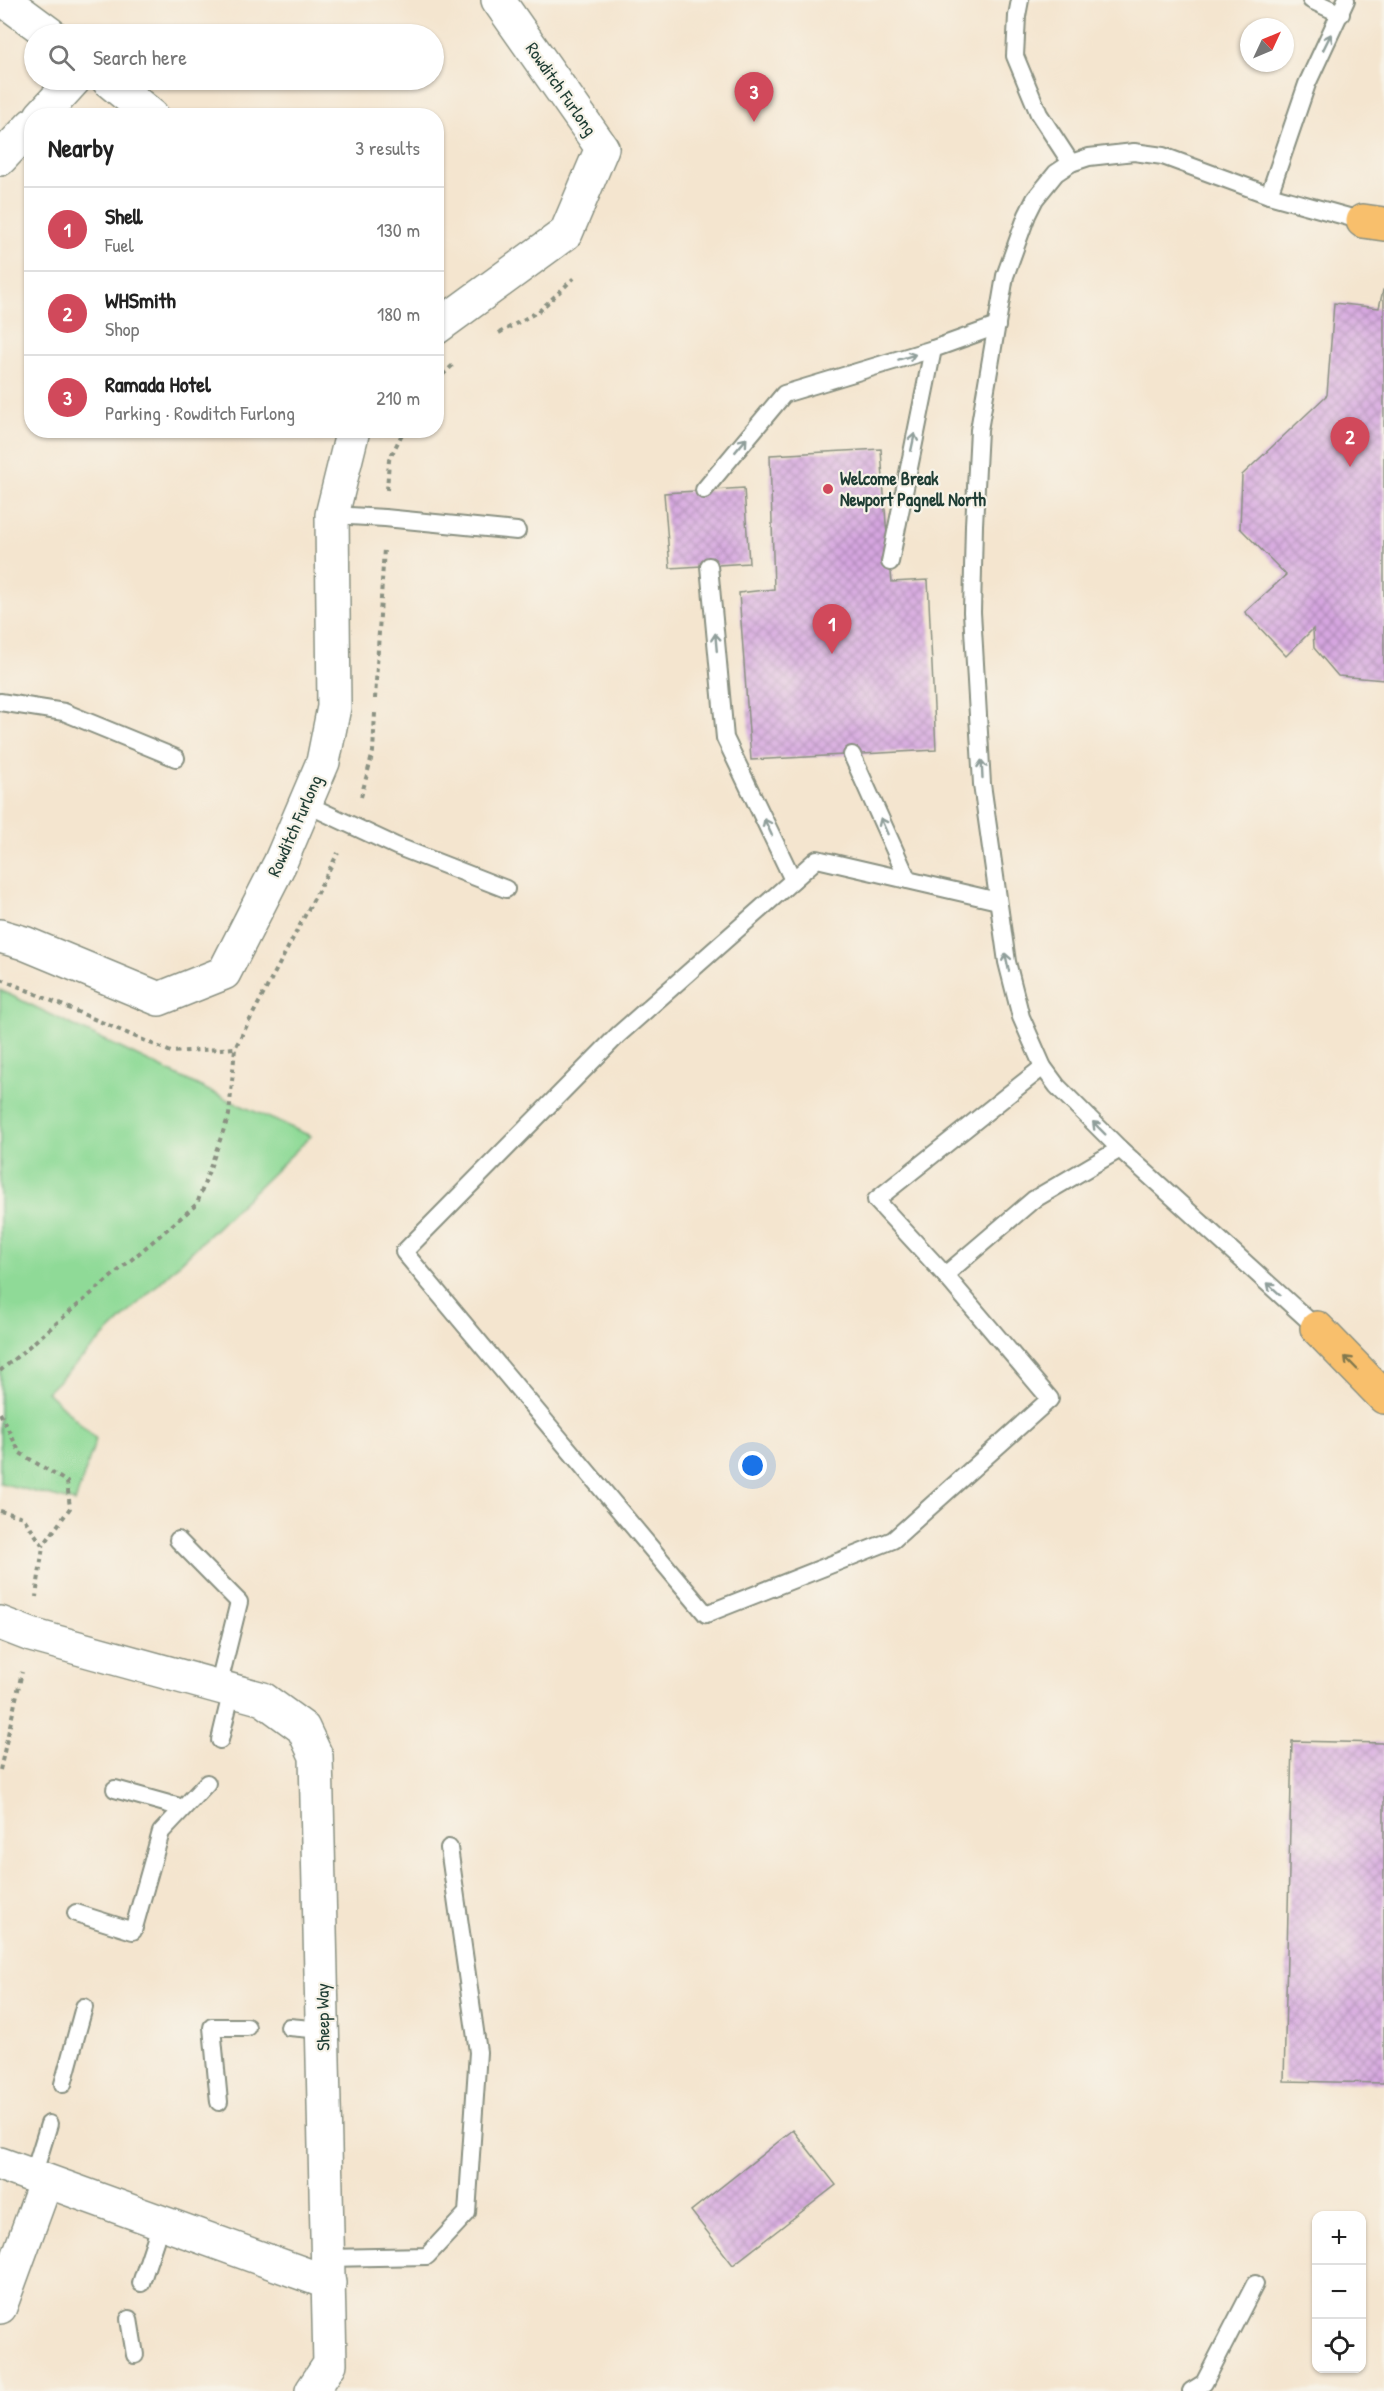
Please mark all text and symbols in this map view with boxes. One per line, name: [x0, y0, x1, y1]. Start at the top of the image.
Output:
north arrow: [1240, 18, 1294, 72]
search box: [24, 24, 444, 90]
one-way arrow: [1322, 34, 1334, 52]
street label: Rowditch Furlong: [520, 37, 603, 140]
icon: search: [45, 41, 78, 74]
text: Search here: [93, 42, 187, 72]
pin: 3: [734, 72, 774, 122]
text: Nearby: [48, 130, 114, 165]
text: 3 results: [355, 134, 420, 161]
text: Shell: [105, 201, 143, 231]
text: 1: [64, 216, 71, 243]
text: 130 m: [377, 216, 420, 243]
text: Fuel: [105, 231, 134, 258]
text: WHSmith: [105, 285, 176, 315]
text: 2: [63, 300, 72, 327]
text: 180 m: [377, 300, 420, 327]
text: Shop: [105, 315, 139, 342]
one-way arrow: [897, 351, 916, 362]
text: Ramada Hotel: [105, 369, 211, 399]
text: 3: [63, 384, 72, 411]
text: 210 m: [376, 384, 420, 411]
text: Parking · Rowditch Furlong: [105, 399, 295, 426]
pin: 2: [1330, 418, 1370, 467]
one-way arrow: [908, 433, 919, 453]
one-way arrow: [735, 437, 748, 453]
place label: Welcome Break Newport Pagnell North: [840, 466, 986, 513]
marker: Welcome Break Newport Pagnell North: [821, 482, 835, 496]
pin: 1: [812, 604, 852, 654]
one-way arrow: [710, 633, 721, 653]
one-way arrow: [976, 759, 987, 779]
street label: Rowditch Furlong: [261, 771, 328, 881]
one-way arrow: [878, 818, 889, 836]
one-way arrow: [761, 819, 773, 837]
one-way arrow: [1001, 952, 1013, 971]
one-way arrow: [1092, 1121, 1107, 1136]
one-way arrow: [1267, 1282, 1282, 1296]
one-way arrow: [1343, 1355, 1358, 1370]
your location: [738, 1451, 767, 1480]
street label: Sheep Way: [309, 1983, 336, 2051]
map controls: [1312, 2211, 1366, 2373]
button: +: [1312, 2211, 1366, 2265]
button: −: [1312, 2265, 1366, 2319]
button: locate: [1312, 2319, 1366, 2373]

